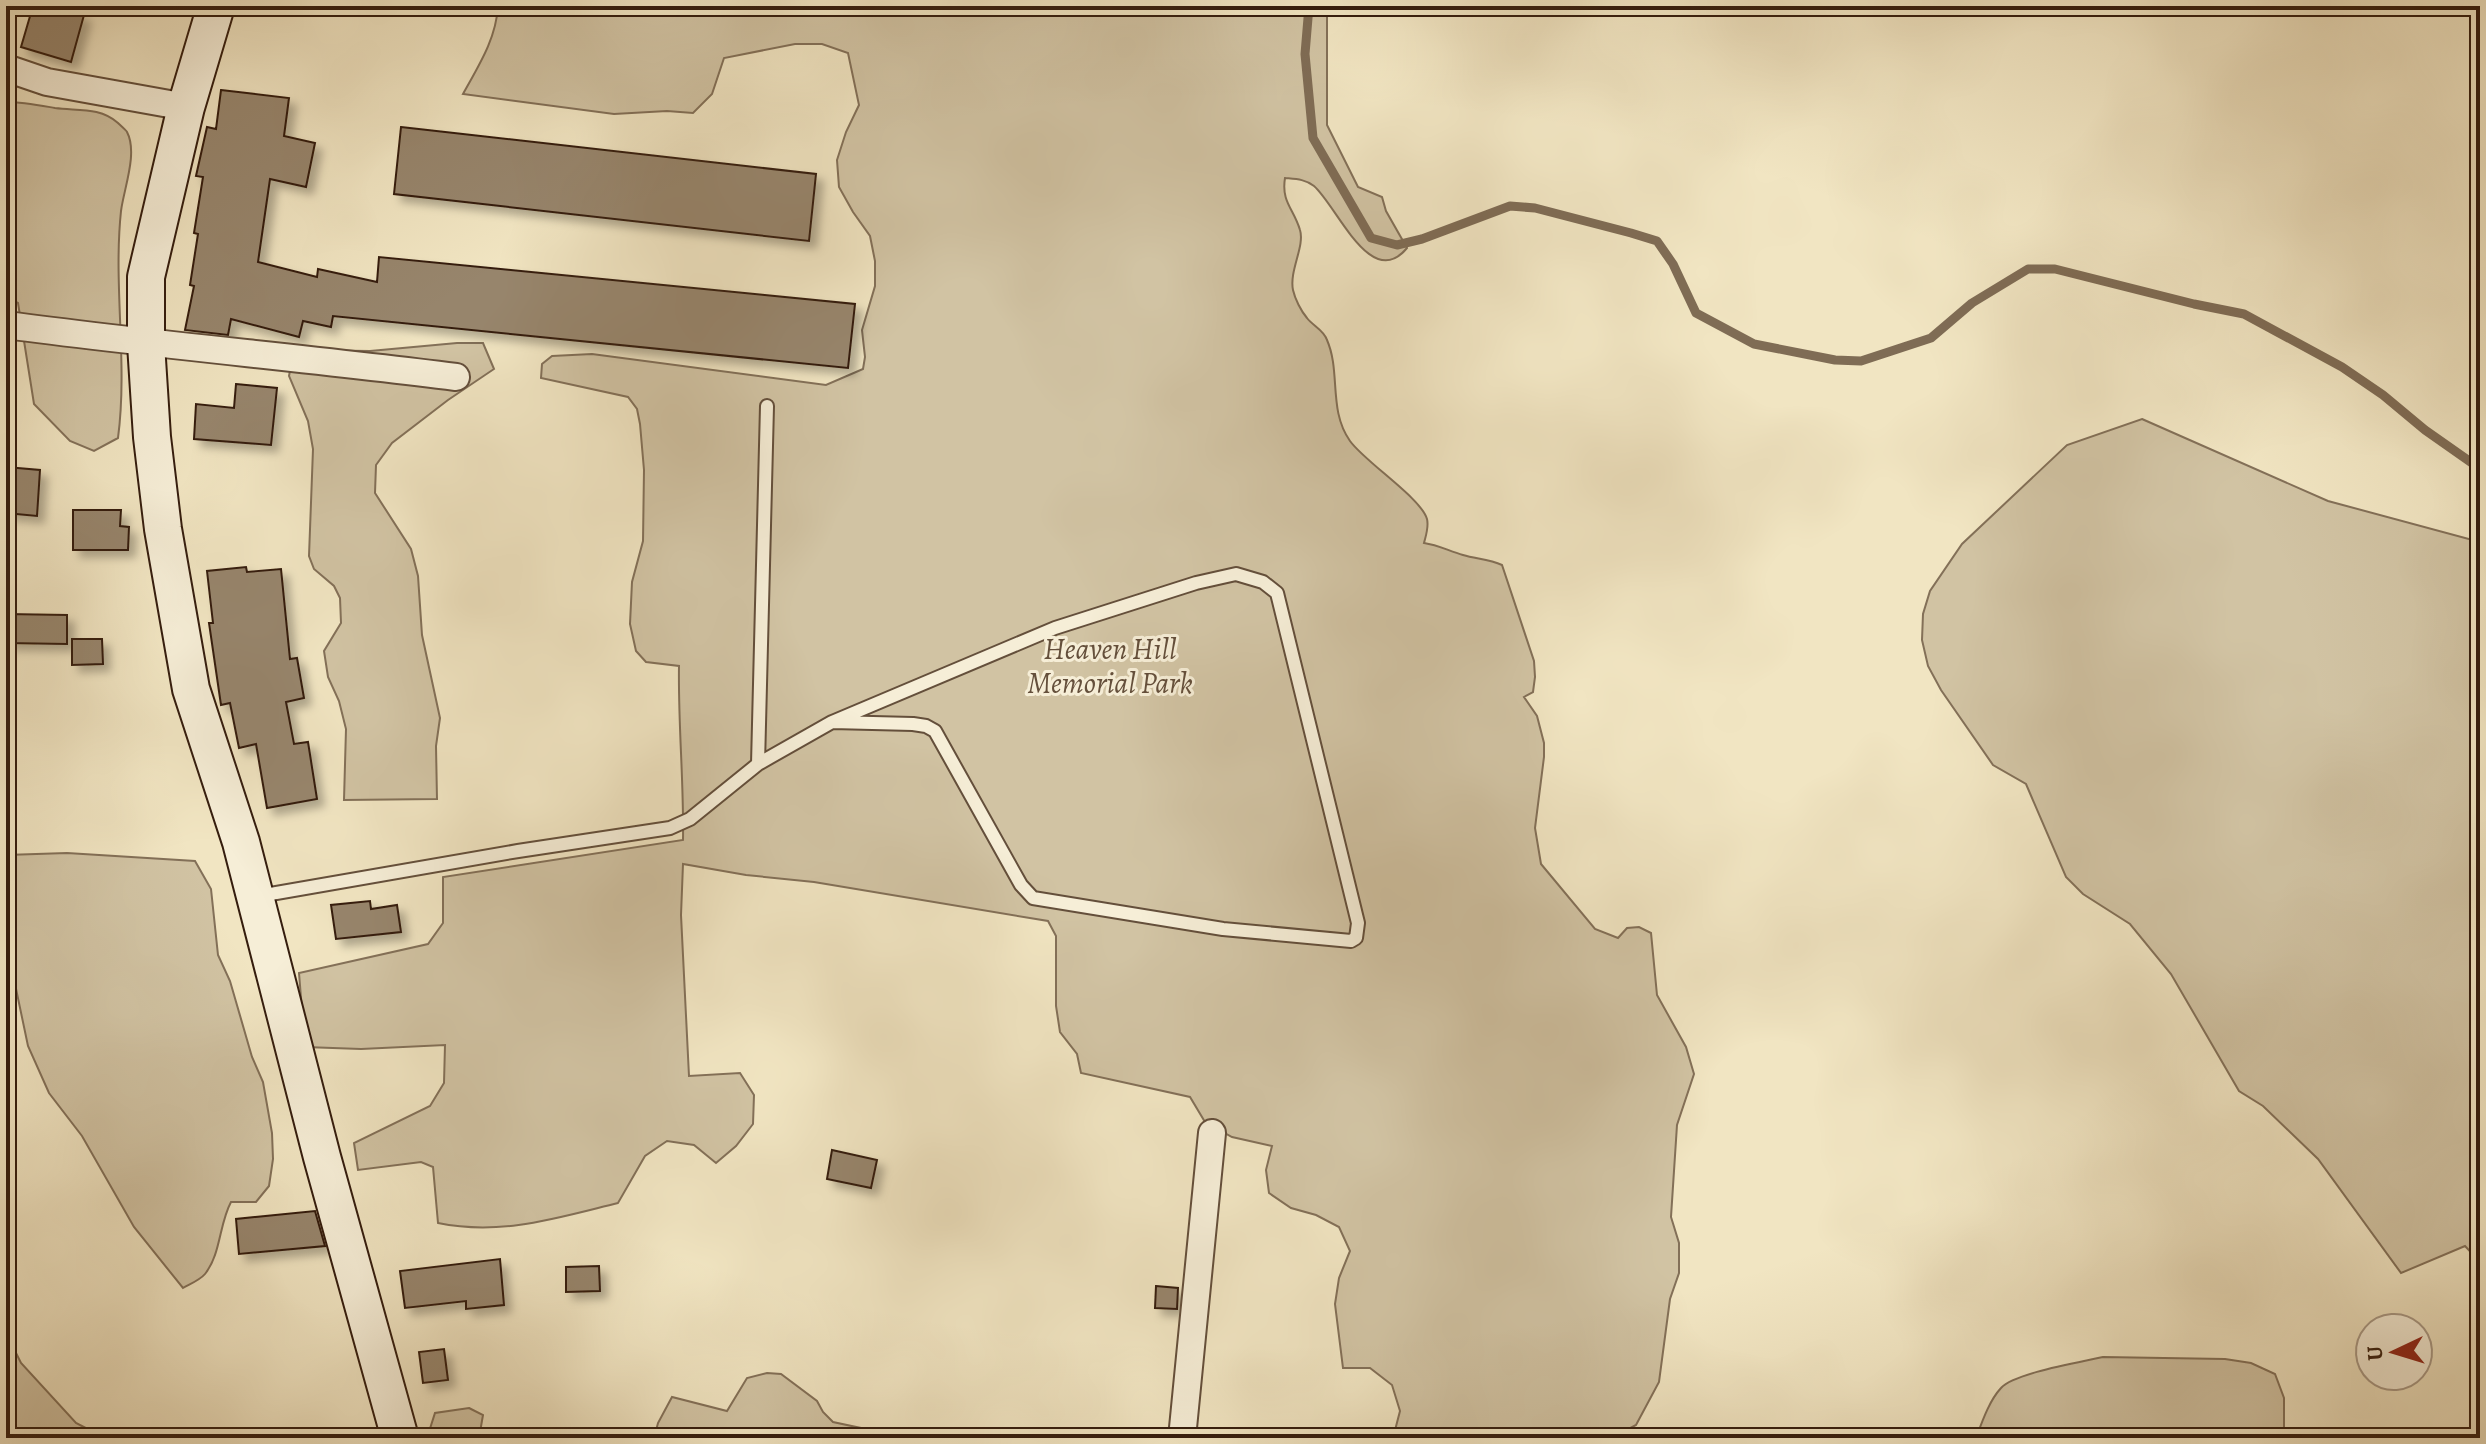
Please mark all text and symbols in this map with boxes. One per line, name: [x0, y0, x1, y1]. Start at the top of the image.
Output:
park label: Heaven Hill Memorial Park: [1027, 629, 1193, 703]
north arrow: [2354, 1312, 2434, 1392]
text: U: [2360, 1345, 2391, 1362]

